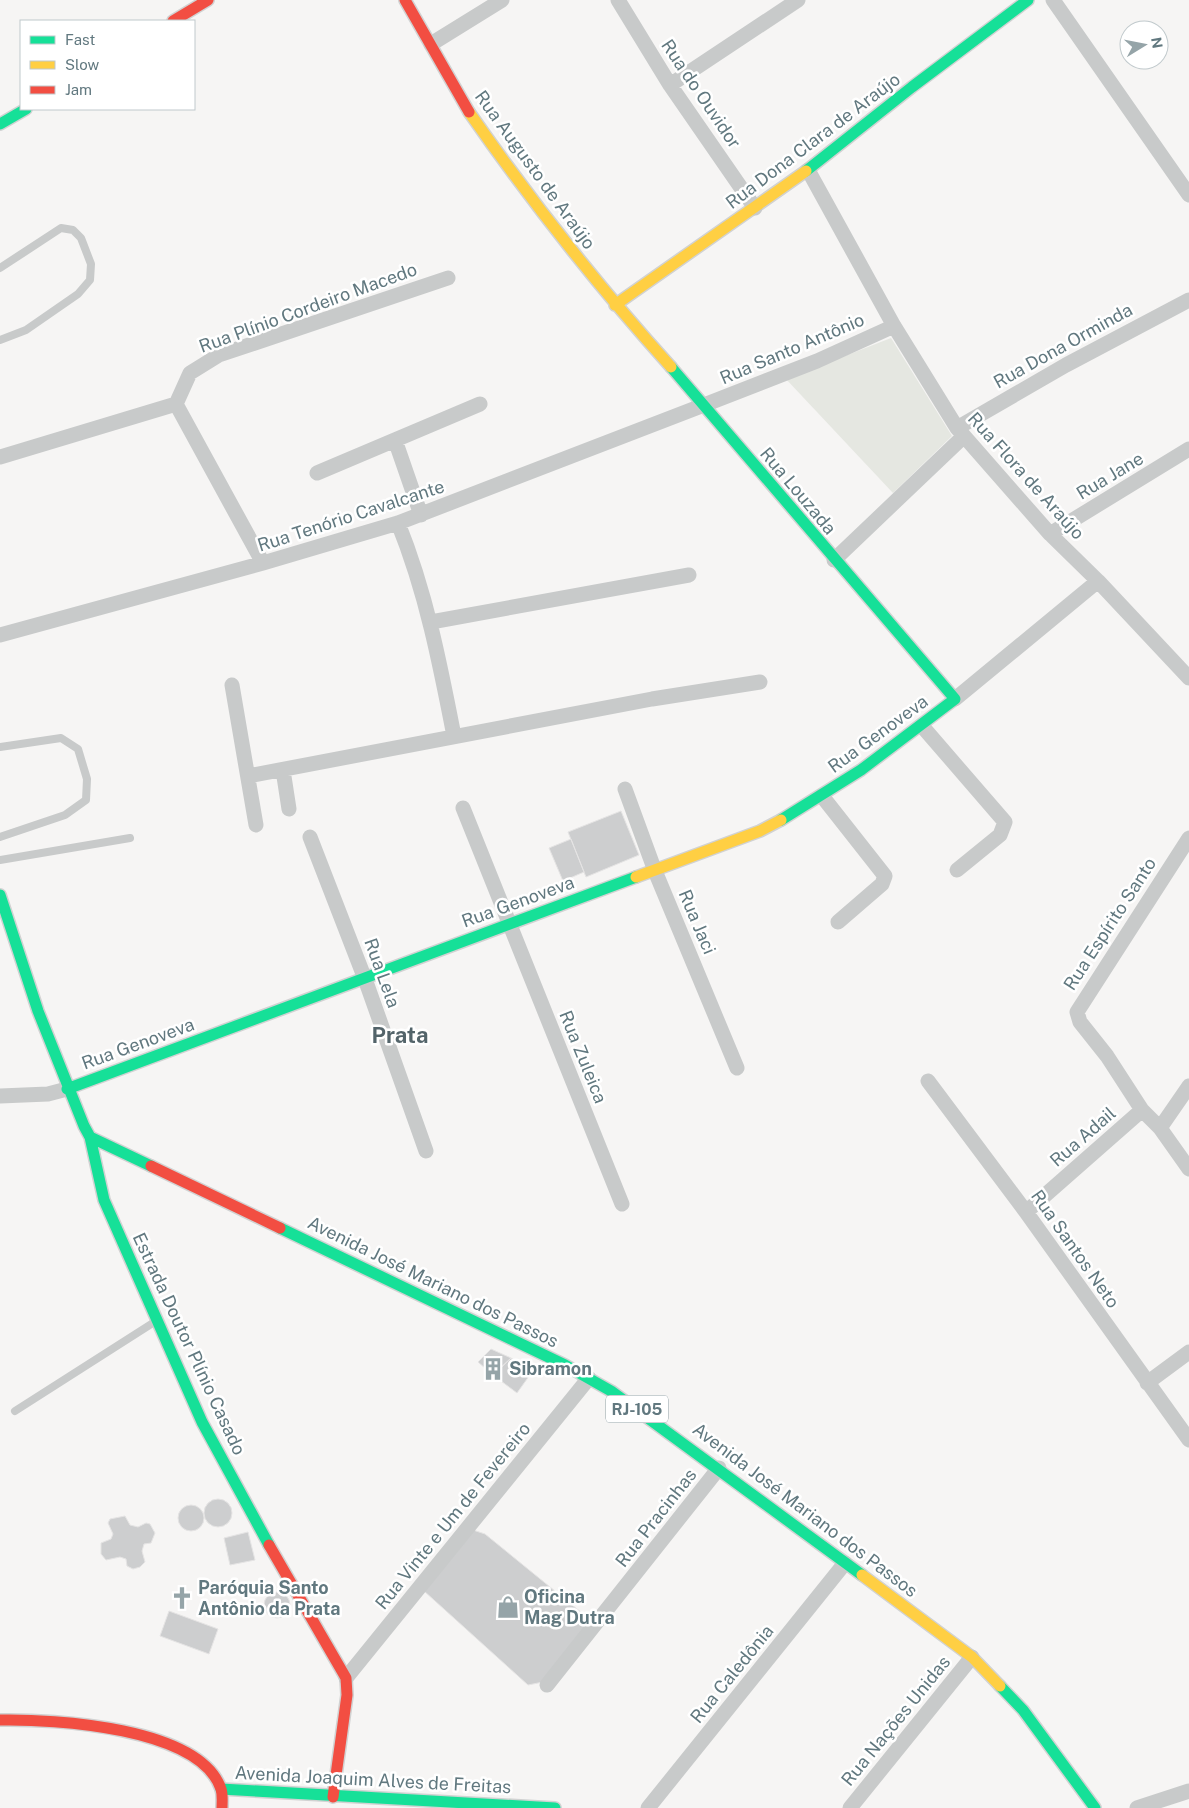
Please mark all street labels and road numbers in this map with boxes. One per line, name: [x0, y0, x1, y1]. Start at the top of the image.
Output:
street label: Rua do Ouvidor: [657, 35, 746, 152]
street label: Rua Dona Clara de Araújo: [721, 68, 904, 213]
street label: Rua Augusto de Araújo: [471, 86, 600, 253]
street label: Rua Plínio Cordeiro Macedo: [196, 258, 420, 357]
street label: Rua Dona Orminda: [990, 299, 1136, 392]
street label: Rua Santo Antônio: [716, 309, 867, 388]
street label: Rua Flora de Araújo: [964, 408, 1089, 543]
street label: Rua Louzada: [756, 443, 841, 538]
street label: Rua Jane: [1072, 447, 1147, 504]
street label: Rua Tenório Cavalcante: [255, 475, 447, 556]
street label: Rua Genoveva: [824, 690, 932, 777]
street label: Rua Espírito Santo: [1059, 854, 1160, 994]
street label: Rua Genoveva: [459, 871, 577, 932]
street label: Rua Jaci: [675, 886, 720, 957]
street label: Rua Lela: [360, 935, 405, 1010]
street label: Rua Zuleica: [555, 1007, 612, 1106]
street label: Rua Genoveva: [79, 1013, 197, 1074]
street label: Rua Adail: [1046, 1102, 1120, 1171]
street label: Rua Santos Neto: [1027, 1186, 1124, 1312]
street label: Avenida José Mariano dos Passos: [305, 1212, 562, 1352]
street label: Estrada Doutor Plínio Casado: [129, 1229, 250, 1458]
road number: RJ-105: [606, 1396, 668, 1422]
street label: Rua Vinte e Um de Fevereiro: [371, 1418, 534, 1613]
street label: Avenida José Mariano dos Passos: [689, 1418, 922, 1601]
street label: Rua Pracinhas: [611, 1464, 700, 1571]
street label: Rua Caledônia: [686, 1620, 778, 1727]
street label: Rua Nações Unidas: [837, 1652, 954, 1790]
street label: Avenida Joaquim Alves de Freitas: [234, 1762, 512, 1797]

